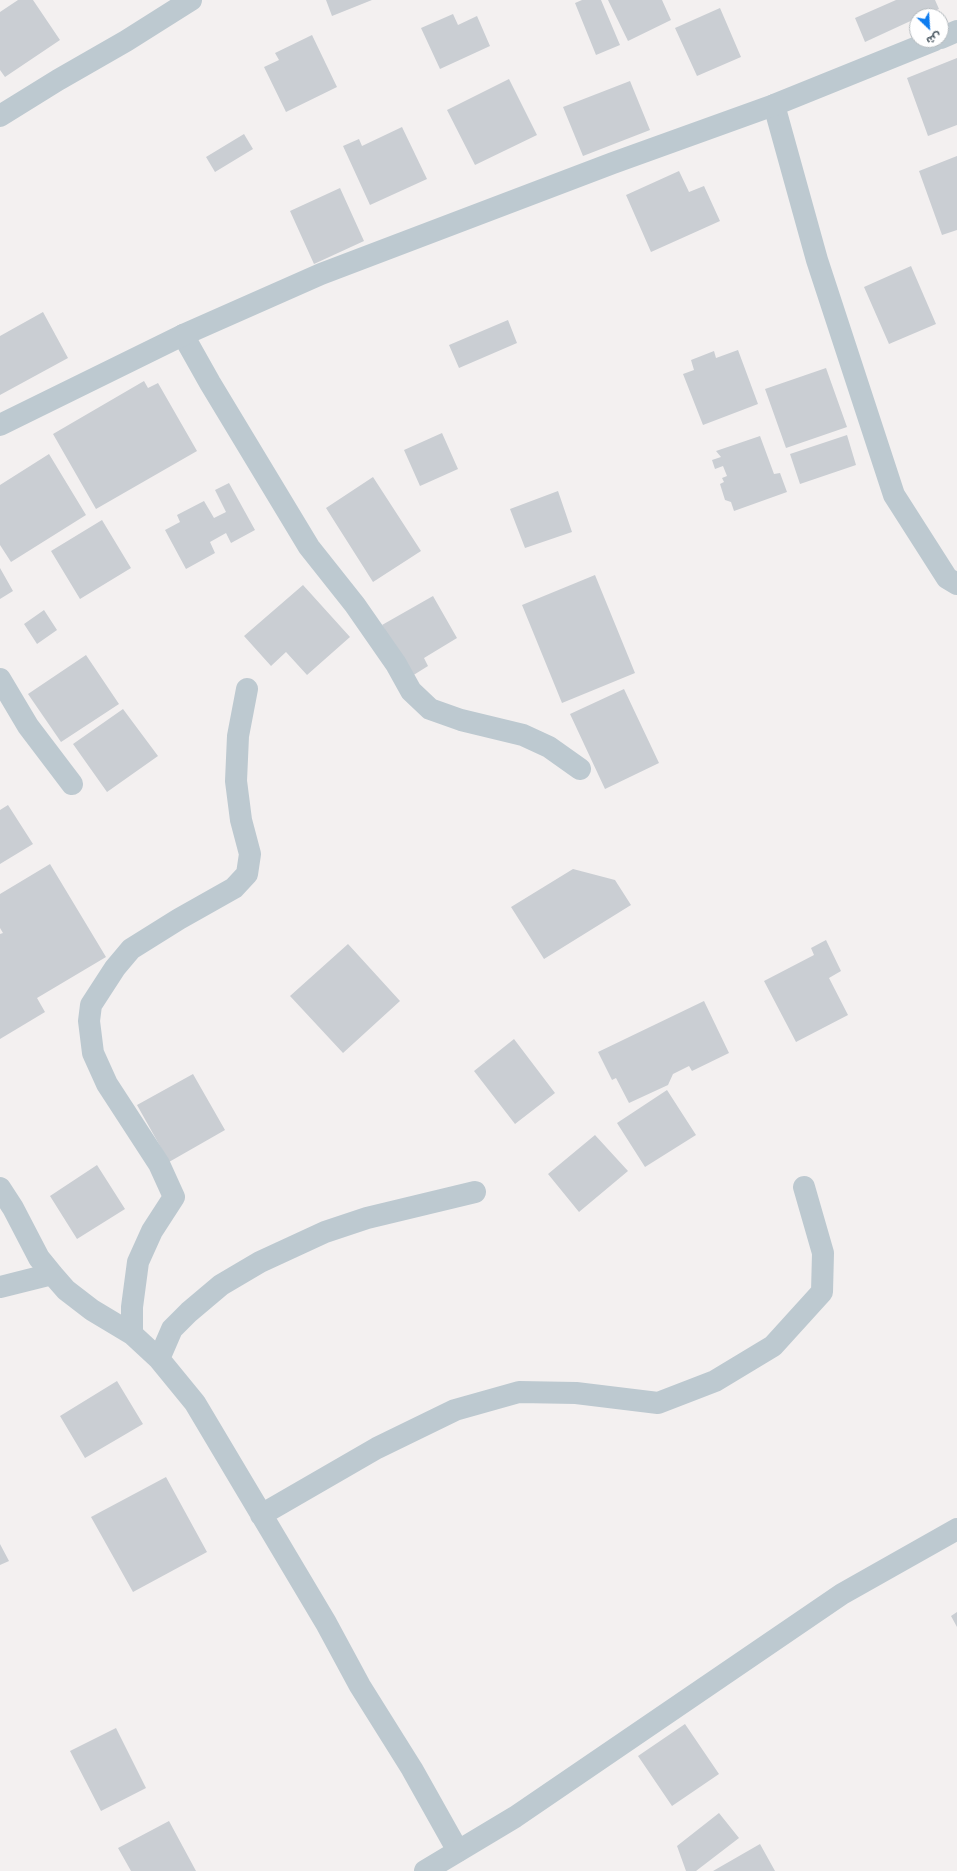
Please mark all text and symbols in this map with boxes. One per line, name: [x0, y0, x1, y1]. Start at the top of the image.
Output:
north arrow: [909, 8, 949, 48]
text: ش: [924, 29, 943, 47]

